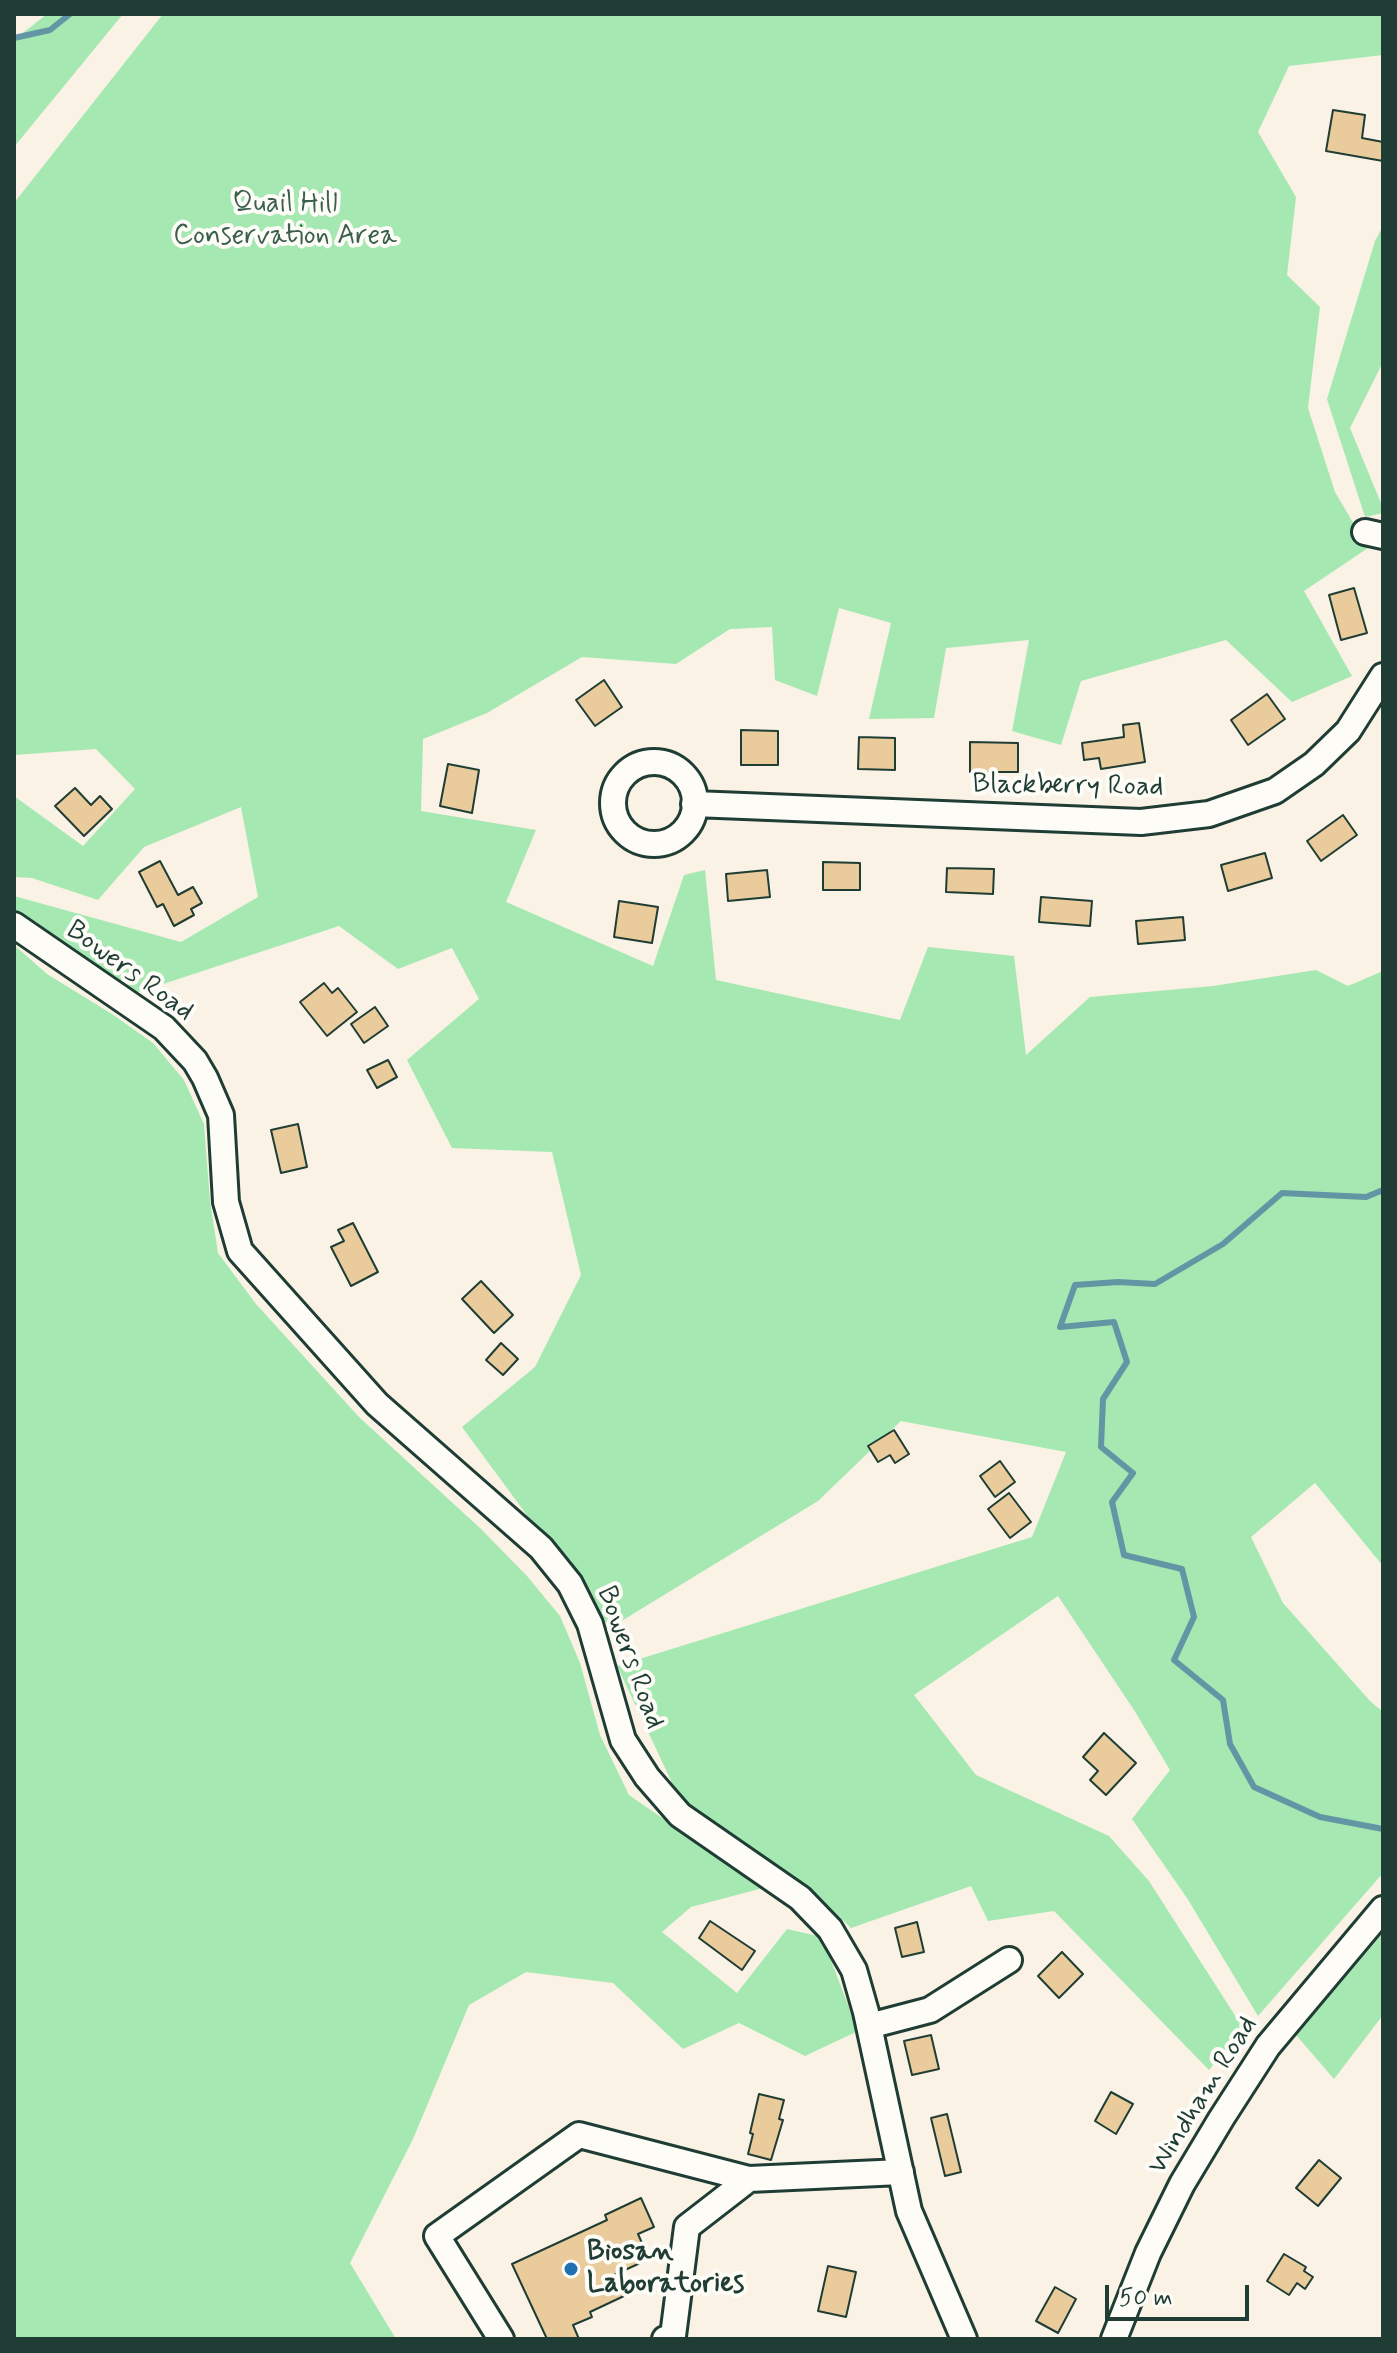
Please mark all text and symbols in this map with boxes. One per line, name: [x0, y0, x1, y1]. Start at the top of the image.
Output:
park label: Quail Hill Conservation Area: [173, 188, 397, 254]
street label: Blackberry Road: [972, 769, 1164, 805]
street label: Bowers Road: [59, 914, 199, 1030]
street label: Bowers Road: [588, 1582, 670, 1734]
street label: Windham Road: [1142, 2011, 1266, 2181]
place label: Biosan Laboratories: [587, 2236, 744, 2302]
marker: Biosan Laboratories: [562, 2260, 580, 2278]
scale bar: [1109, 2269, 1253, 2319]
text: 50 m: [1119, 2283, 1173, 2314]

